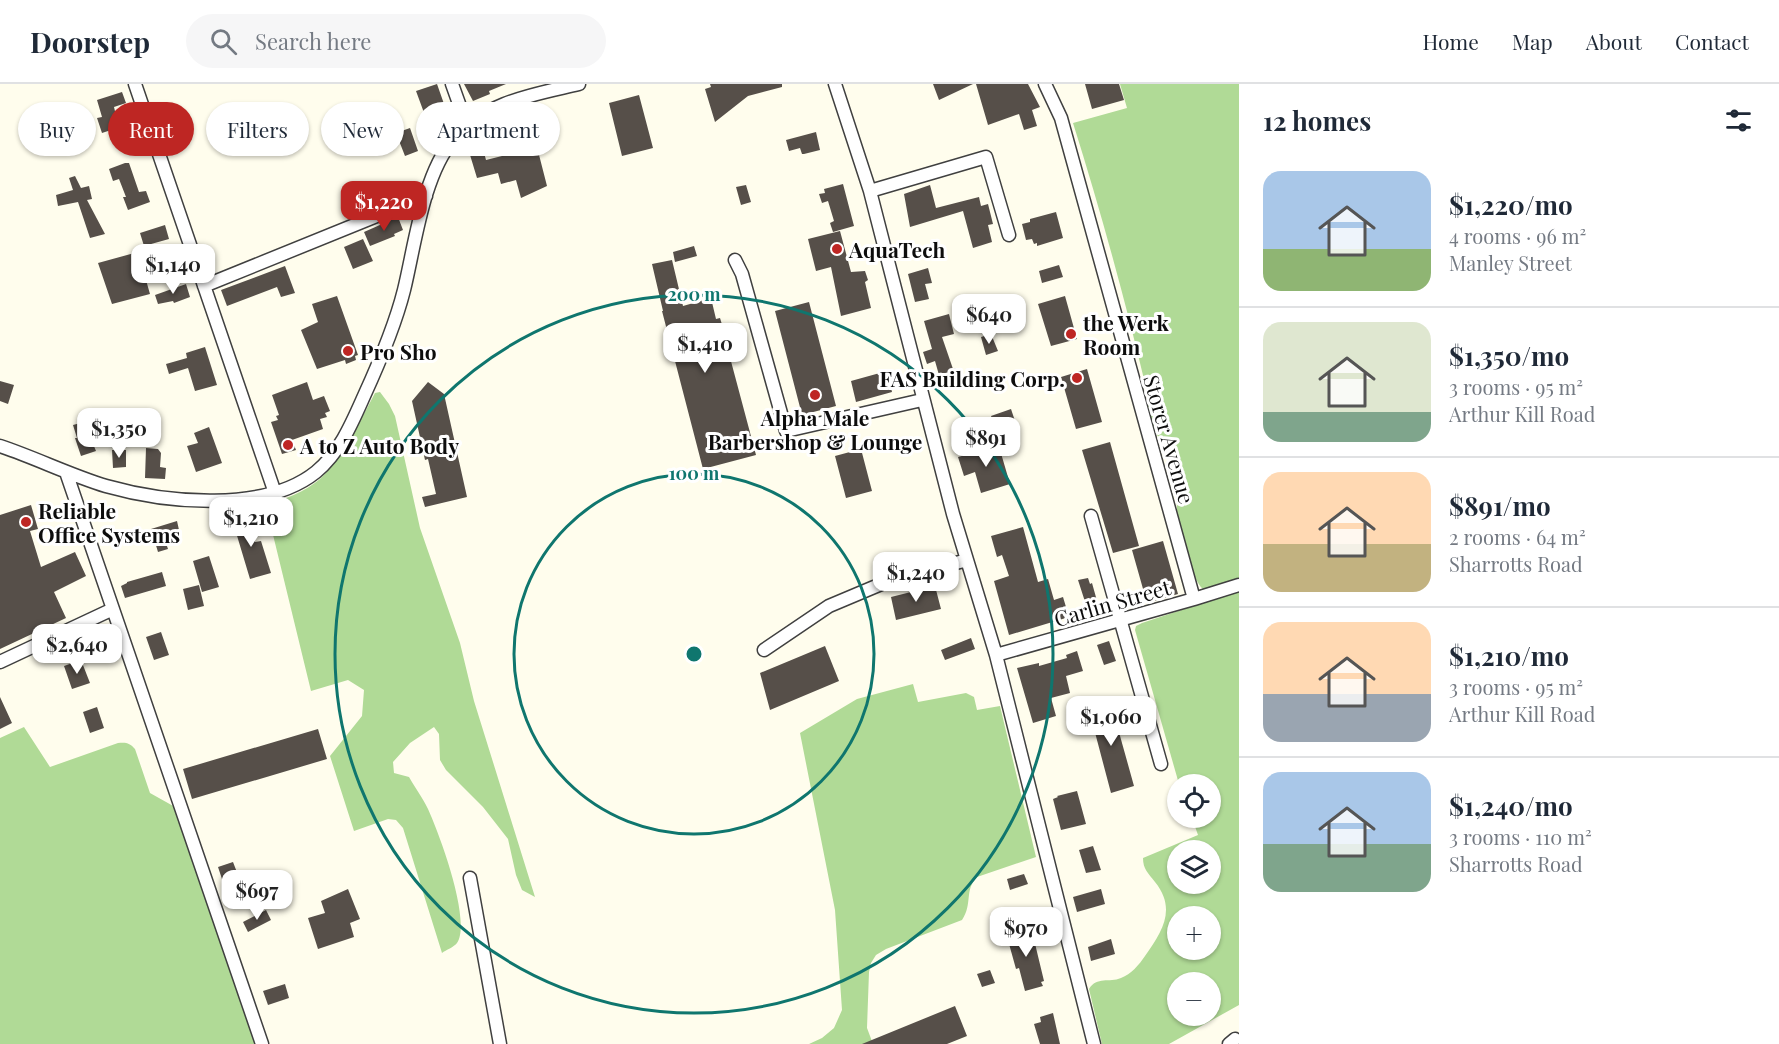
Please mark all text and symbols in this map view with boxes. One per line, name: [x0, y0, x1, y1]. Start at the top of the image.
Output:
search box: [186, 14, 606, 68]
text: Doorstep: [30, 23, 150, 60]
icon: search: [207, 25, 240, 58]
text: Search here: [255, 26, 371, 56]
text: Home: [1423, 27, 1479, 55]
text: Map: [1512, 27, 1553, 55]
text: About: [1586, 27, 1642, 55]
text: Contact: [1675, 27, 1749, 55]
chip: Buy: [18, 102, 96, 156]
chip: Rent: [108, 102, 194, 156]
chip: Filters: [206, 102, 309, 156]
chip: New: [321, 102, 404, 156]
chip: Apartment: [416, 102, 560, 156]
text: 12 homes: [1263, 103, 1371, 138]
icon: filters: [1722, 104, 1755, 137]
pin: $1,220: [335, 181, 433, 232]
text: $1,220: [355, 187, 413, 214]
text: $1,220/mo: [1449, 187, 1573, 222]
icon: home: [1311, 195, 1383, 267]
text: 4 rooms · 96 m²: [1449, 222, 1586, 249]
place label: AquaTech: [848, 235, 946, 263]
marker: AquaTech: [830, 242, 844, 256]
pin: $1,140: [124, 244, 222, 295]
text: Manley Street: [1449, 249, 1572, 276]
text: $1,140: [145, 250, 201, 277]
text: 200 m: [667, 282, 721, 306]
pin: $640: [953, 294, 1025, 345]
text: $640: [966, 300, 1012, 327]
place label: the Werk Room: [1082, 308, 1169, 360]
pin: $1,410: [656, 323, 754, 374]
marker: the Werk Room: [1064, 327, 1078, 341]
text: $1,410: [677, 329, 733, 356]
place label: Pro Sho: [360, 337, 437, 365]
text: $1,350/mo: [1449, 338, 1569, 373]
marker: Pro Sho: [341, 344, 355, 358]
icon: home: [1311, 346, 1383, 418]
place label: FAS Building Corp.: [880, 364, 1065, 392]
marker: FAS Building Corp.: [1070, 371, 1084, 385]
street label: Storer Avenue: [1138, 371, 1202, 507]
text: 3 rooms · 95 m²: [1449, 373, 1583, 400]
marker: Alpha Male Barbershop & Lounge: [808, 388, 822, 402]
text: Arthur Kill Road: [1449, 400, 1595, 427]
place label: Alpha Male Barbershop & Lounge: [708, 403, 922, 455]
pin: $1,350: [70, 408, 168, 459]
text: $1,350: [91, 414, 147, 441]
pin: $891: [950, 417, 1022, 468]
text: $891: [965, 423, 1007, 450]
place label: A to Z Auto Body: [299, 431, 459, 459]
marker: A to Z Auto Body: [281, 438, 295, 452]
text: 100 m: [669, 461, 720, 485]
text: $891/mo: [1449, 488, 1551, 523]
place label: Reliable Office Systems: [38, 496, 180, 548]
icon: home: [1311, 496, 1383, 568]
pin: $1,210: [202, 497, 300, 548]
text: $1,210: [223, 503, 279, 530]
marker: Reliable Office Systems: [19, 515, 33, 529]
text: 2 rooms · 64 m²: [1449, 523, 1586, 550]
text: Sharrotts Road: [1449, 550, 1583, 577]
pin: $1,240: [867, 552, 965, 603]
text: $1,240: [887, 558, 945, 585]
street label: Carlin Street: [1050, 572, 1174, 632]
pin: $2,640: [28, 624, 126, 675]
text: $2,640: [46, 630, 108, 657]
text: $1,210/mo: [1449, 638, 1569, 673]
centre of rings: [684, 644, 704, 664]
icon: home: [1311, 646, 1383, 718]
text: 3 rooms · 95 m²: [1449, 673, 1583, 700]
pin: $1,060: [1062, 696, 1160, 747]
text: Arthur Kill Road: [1449, 700, 1595, 727]
text: $1,060: [1080, 702, 1142, 729]
map controls: [1167, 774, 1221, 1026]
button: locate: [1167, 774, 1221, 828]
text: $1,240/mo: [1449, 788, 1573, 823]
icon: home: [1311, 796, 1383, 868]
text: 3 rooms · 110 m²: [1449, 823, 1592, 850]
button: layers: [1167, 840, 1221, 894]
text: Sharrotts Road: [1449, 850, 1583, 877]
pin: $697: [221, 870, 293, 921]
text: $697: [236, 876, 278, 903]
button: +: [1167, 906, 1221, 960]
pin: $970: [990, 907, 1062, 958]
text: $970: [1004, 913, 1048, 940]
button: −: [1167, 972, 1221, 1026]

